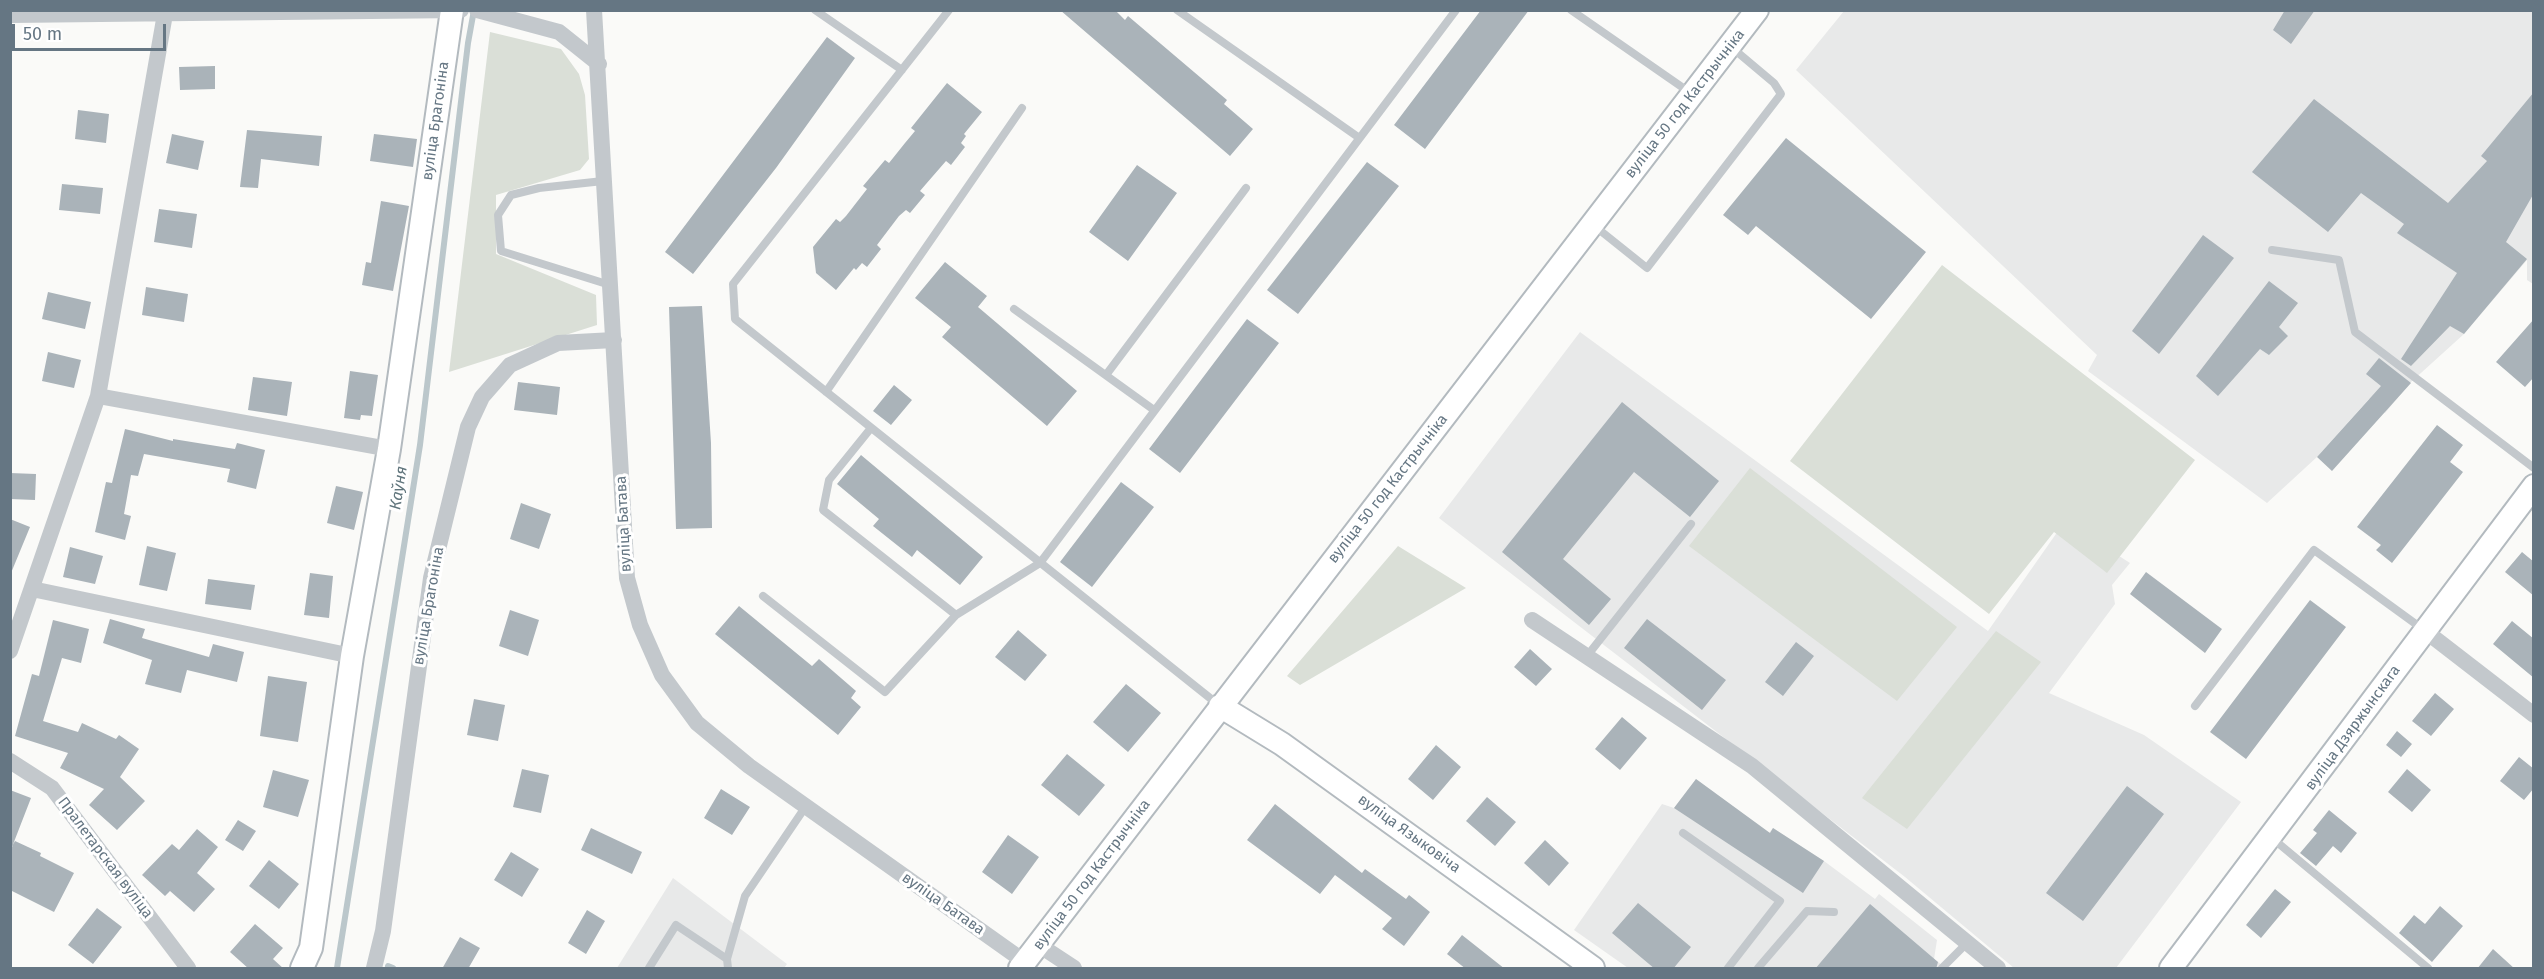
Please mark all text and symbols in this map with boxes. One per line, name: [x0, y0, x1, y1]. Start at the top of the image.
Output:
scale bar: [15, 12, 170, 50]
text: 50 m: [23, 23, 62, 45]
street label: вуліца 50 год Кастрычніка: [1621, 26, 1749, 182]
street label: вуліца Брагоніна: [419, 60, 453, 182]
street label: вуліца 50 год Кастрычніка: [1324, 411, 1452, 567]
water label: Каўня: [386, 465, 412, 511]
street label: вуліца Батава: [612, 475, 636, 573]
street label: вуліца Брагоніна: [410, 545, 448, 667]
street label: вуліца Дзяржынскага: [2301, 662, 2405, 794]
street label: вуліца Языковіча: [1354, 791, 1464, 877]
street label: Пралетарская вуліца: [54, 794, 156, 922]
street label: вуліца 50 год Кастрычніка: [1029, 796, 1155, 954]
street label: вуліца Батава: [898, 869, 988, 939]

